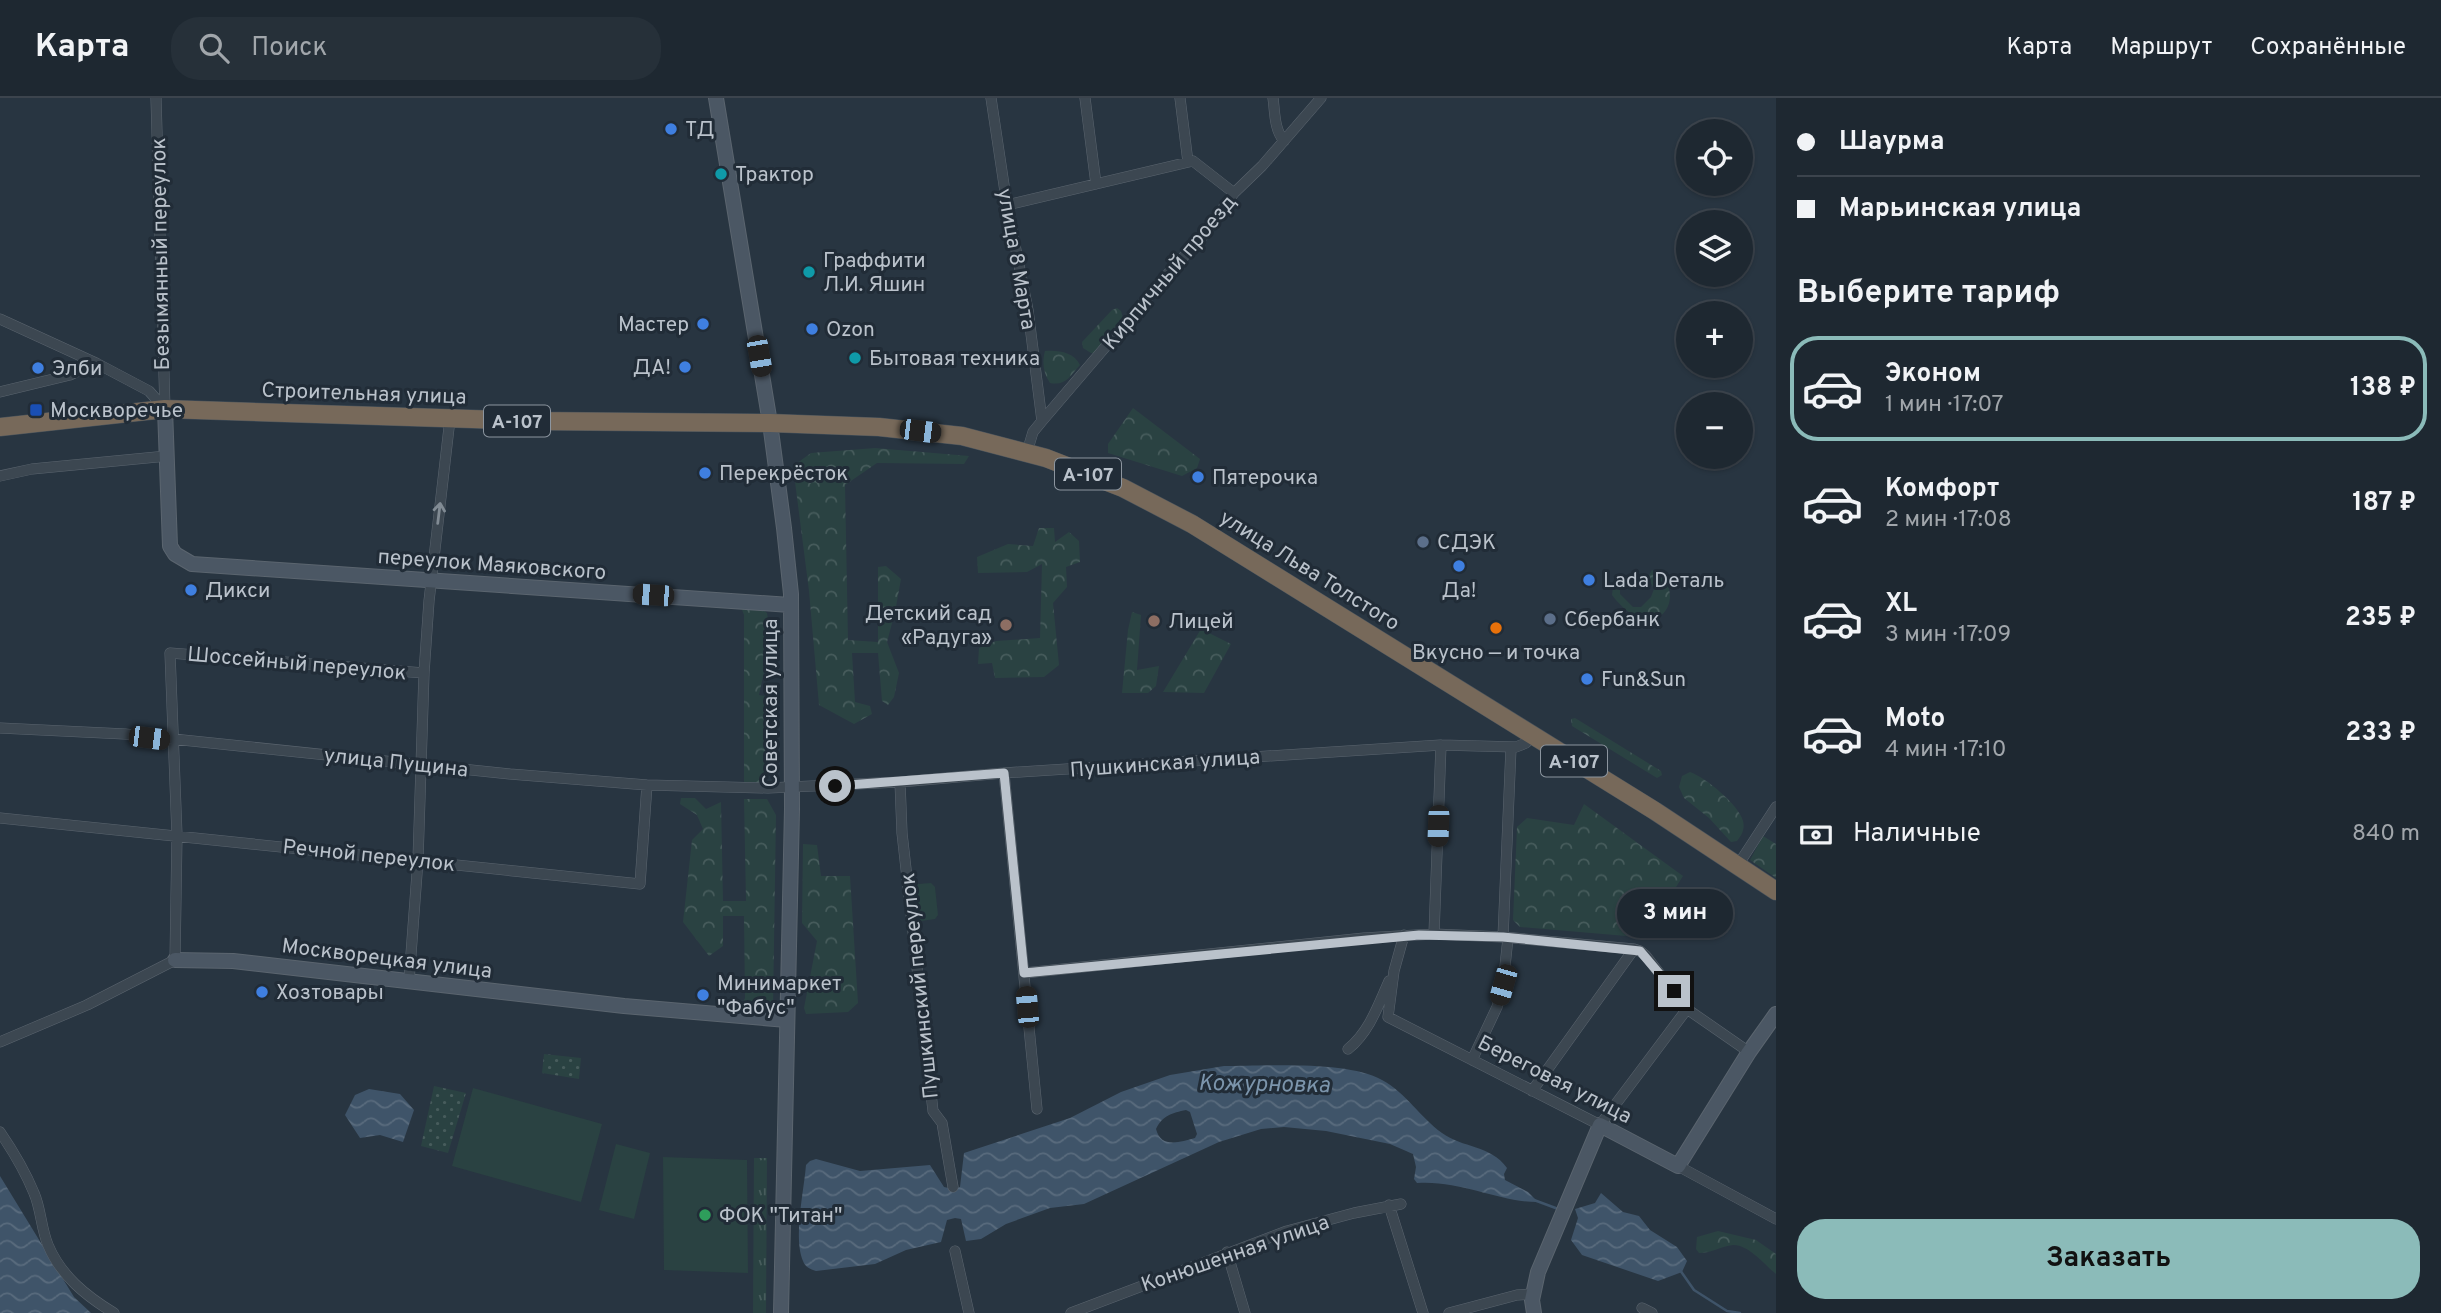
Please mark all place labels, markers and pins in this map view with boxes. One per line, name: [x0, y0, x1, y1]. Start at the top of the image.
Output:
place label: ТД: [685, 117, 715, 144]
marker: ТД: [663, 121, 679, 137]
place label: Трактор: [735, 162, 814, 189]
marker: Трактор: [713, 166, 729, 182]
place label: Граффити Л.И. Яшин: [823, 248, 926, 299]
marker: Граффити Л.И. Яшин: [801, 264, 817, 280]
place label: Мастер: [618, 312, 689, 339]
marker: Мастер: [695, 316, 711, 332]
place label: Ozon: [826, 317, 875, 344]
marker: Ozon: [804, 321, 820, 337]
place label: Бытовая техника: [869, 346, 1040, 373]
marker: Бытовая техника: [847, 350, 863, 366]
place label: ДА!: [633, 355, 671, 382]
place label: Элби: [52, 356, 102, 383]
marker: ДА!: [677, 359, 693, 375]
marker: Элби: [30, 360, 46, 376]
place label: Москворечье: [50, 398, 183, 425]
marker: Москворечье: [28, 402, 44, 418]
place label: Перекрёсток: [719, 461, 848, 488]
marker: Перекрёсток: [697, 465, 713, 481]
place label: Пятерочка: [1212, 465, 1318, 492]
marker: Пятерочка: [1190, 469, 1206, 485]
place label: СДЭК: [1437, 530, 1496, 557]
marker: СДЭК: [1415, 534, 1431, 550]
marker: Да!: [1451, 558, 1467, 574]
place label: Lada Dеталь: [1603, 568, 1724, 595]
marker: Lada Dеталь: [1581, 572, 1597, 588]
place label: Дикси: [205, 578, 270, 605]
place label: Да!: [1442, 578, 1476, 605]
marker: Дикси: [183, 582, 199, 598]
place label: Детский сад «Радуга»: [865, 601, 992, 652]
place label: Сбербанк: [1564, 607, 1660, 634]
place label: Лицей: [1168, 609, 1234, 636]
marker: Сбербанк: [1542, 611, 1558, 627]
marker: Лицей: [1146, 613, 1162, 629]
marker: Детский сад «Радуга»: [998, 617, 1014, 633]
marker: Вкусно — и точка: [1488, 620, 1504, 636]
place label: Вкусно — и точка: [1412, 640, 1580, 667]
place label: Fun&Sun: [1601, 667, 1686, 694]
marker: Fun&Sun: [1579, 671, 1595, 687]
place label: Минимаркет "Фабус": [717, 971, 841, 1022]
place label: Хозтовары: [276, 980, 384, 1007]
marker: Хозтовары: [254, 984, 270, 1000]
marker: Минимаркет "Фабус": [695, 987, 711, 1003]
place label: ФОК "Титан": [719, 1203, 842, 1230]
marker: ФОК "Титан": [697, 1207, 713, 1223]

